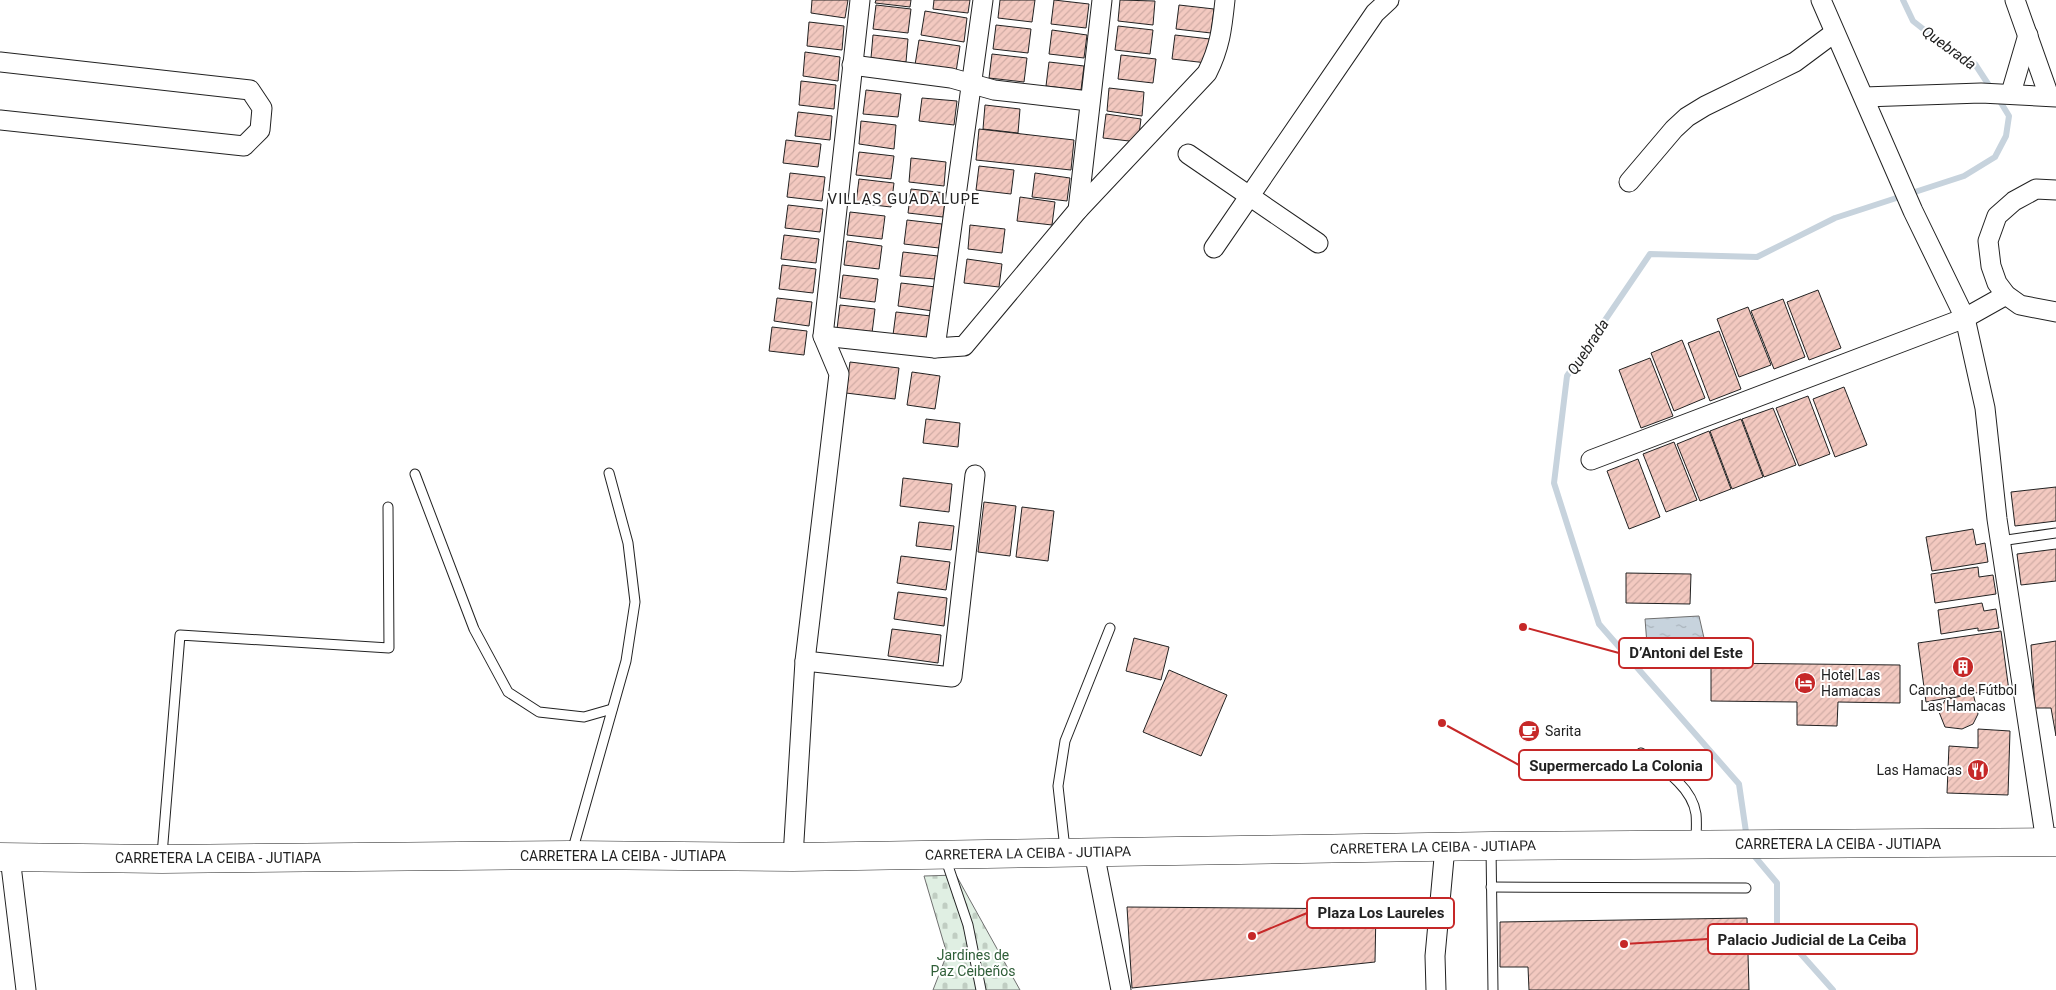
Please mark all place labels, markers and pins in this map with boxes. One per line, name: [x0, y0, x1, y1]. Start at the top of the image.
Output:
callout: D’Antoni del Este: [1619, 638, 1753, 668]
building icon: Cancha de Fútbol Las Hamacas: [1951, 655, 1975, 679]
place label: Hotel Las Hamacas: [1821, 667, 1881, 699]
hotel icon: Hotel Las Hamacas: [1793, 671, 1817, 695]
place label: Cancha de Fútbol Las Hamacas: [1909, 682, 2017, 714]
cafe icon: Sarita: [1517, 719, 1541, 743]
place label: Sarita: [1545, 723, 1581, 739]
callout: Supermercado La Colonia: [1519, 750, 1712, 780]
restaurant icon: Las Hamacas: [1966, 758, 1990, 782]
place label: Las Hamacas: [1876, 762, 1962, 778]
callout: Plaza Los Laureles: [1307, 898, 1454, 928]
callout: Palacio Judicial de La Ceiba: [1708, 924, 1917, 954]

